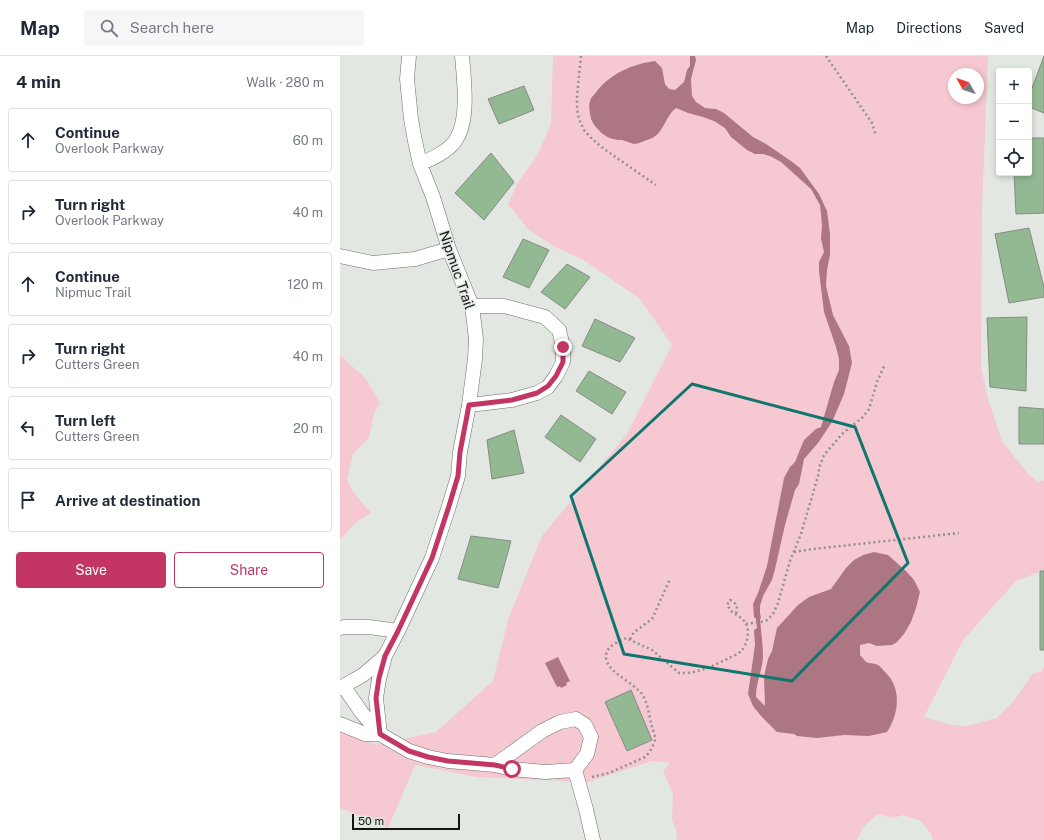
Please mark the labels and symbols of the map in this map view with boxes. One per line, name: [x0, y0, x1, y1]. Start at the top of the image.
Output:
north arrow: [948, 68, 984, 104]
street label: Nipmuc Trail: [436, 229, 478, 311]
route end: [554, 338, 572, 356]
route start: [503, 760, 521, 778]
scale bar: [352, 812, 460, 831]

